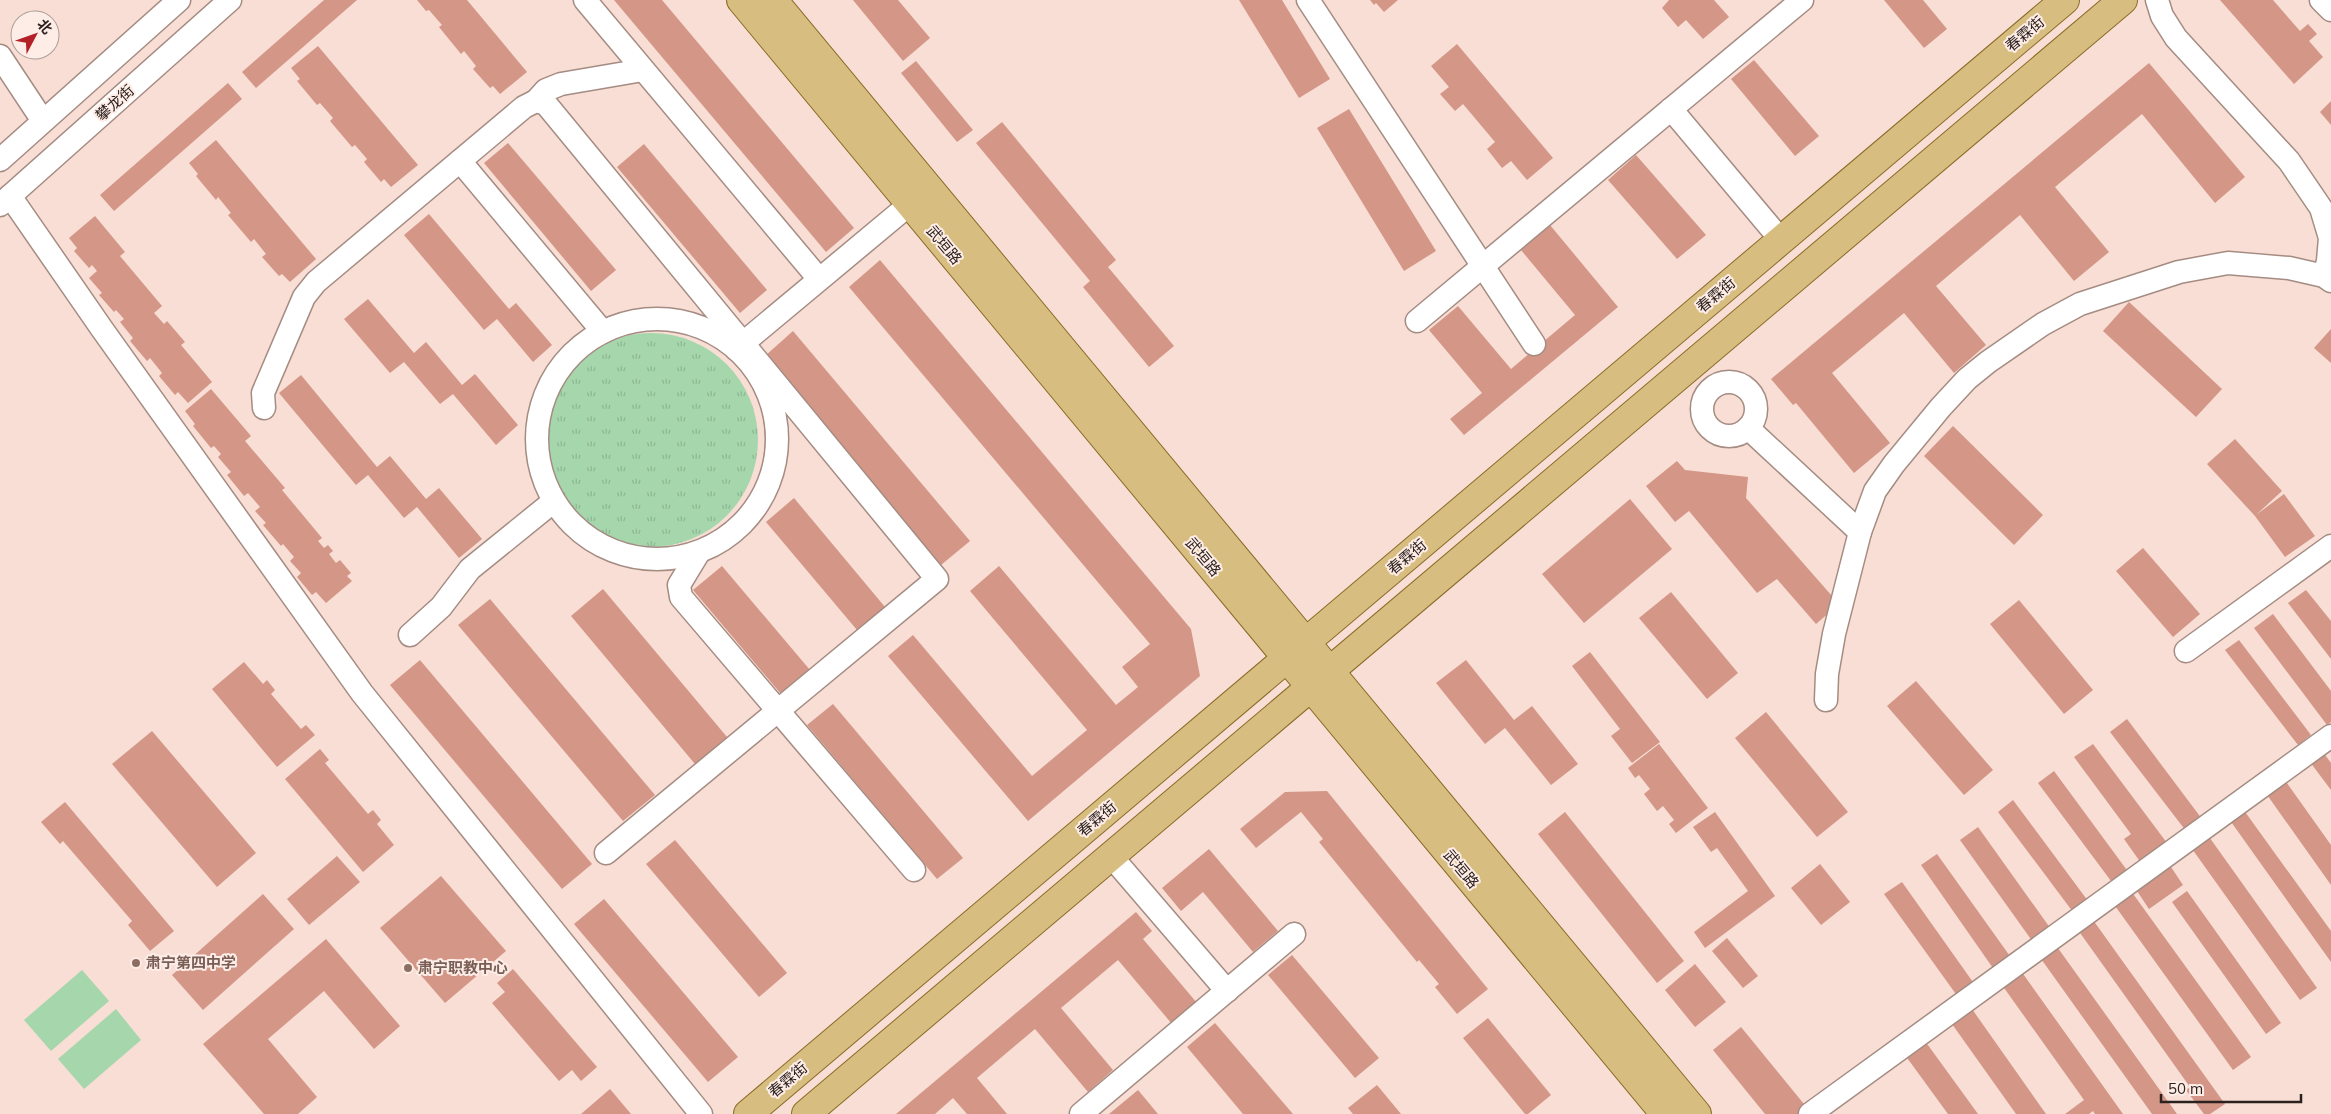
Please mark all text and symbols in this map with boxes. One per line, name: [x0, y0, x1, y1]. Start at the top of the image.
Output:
north arrow: [10, 10, 60, 60]
street label: 春霖街: [2001, 12, 2048, 55]
text: 北: [33, 15, 56, 38]
street label: 攀龙街: [92, 81, 138, 125]
street label: 武垣路: [923, 221, 966, 268]
street label: 春霖街: [1692, 273, 1739, 316]
street label: 武垣路: [1182, 533, 1225, 580]
street label: 春霖街: [1383, 535, 1430, 578]
street label: 春霖街: [1073, 797, 1120, 840]
street label: 武垣路: [1440, 845, 1483, 892]
place label: 肃宁第四中学: [146, 953, 236, 972]
marker: 肃宁第四中学: [130, 957, 142, 969]
place label: 肃宁职教中心: [418, 958, 508, 977]
marker: 肃宁职教中心: [402, 962, 414, 974]
street label: 春霖街: [764, 1058, 811, 1101]
scale bar: [2161, 1072, 2301, 1104]
text: 50 m: [2168, 1079, 2203, 1098]

